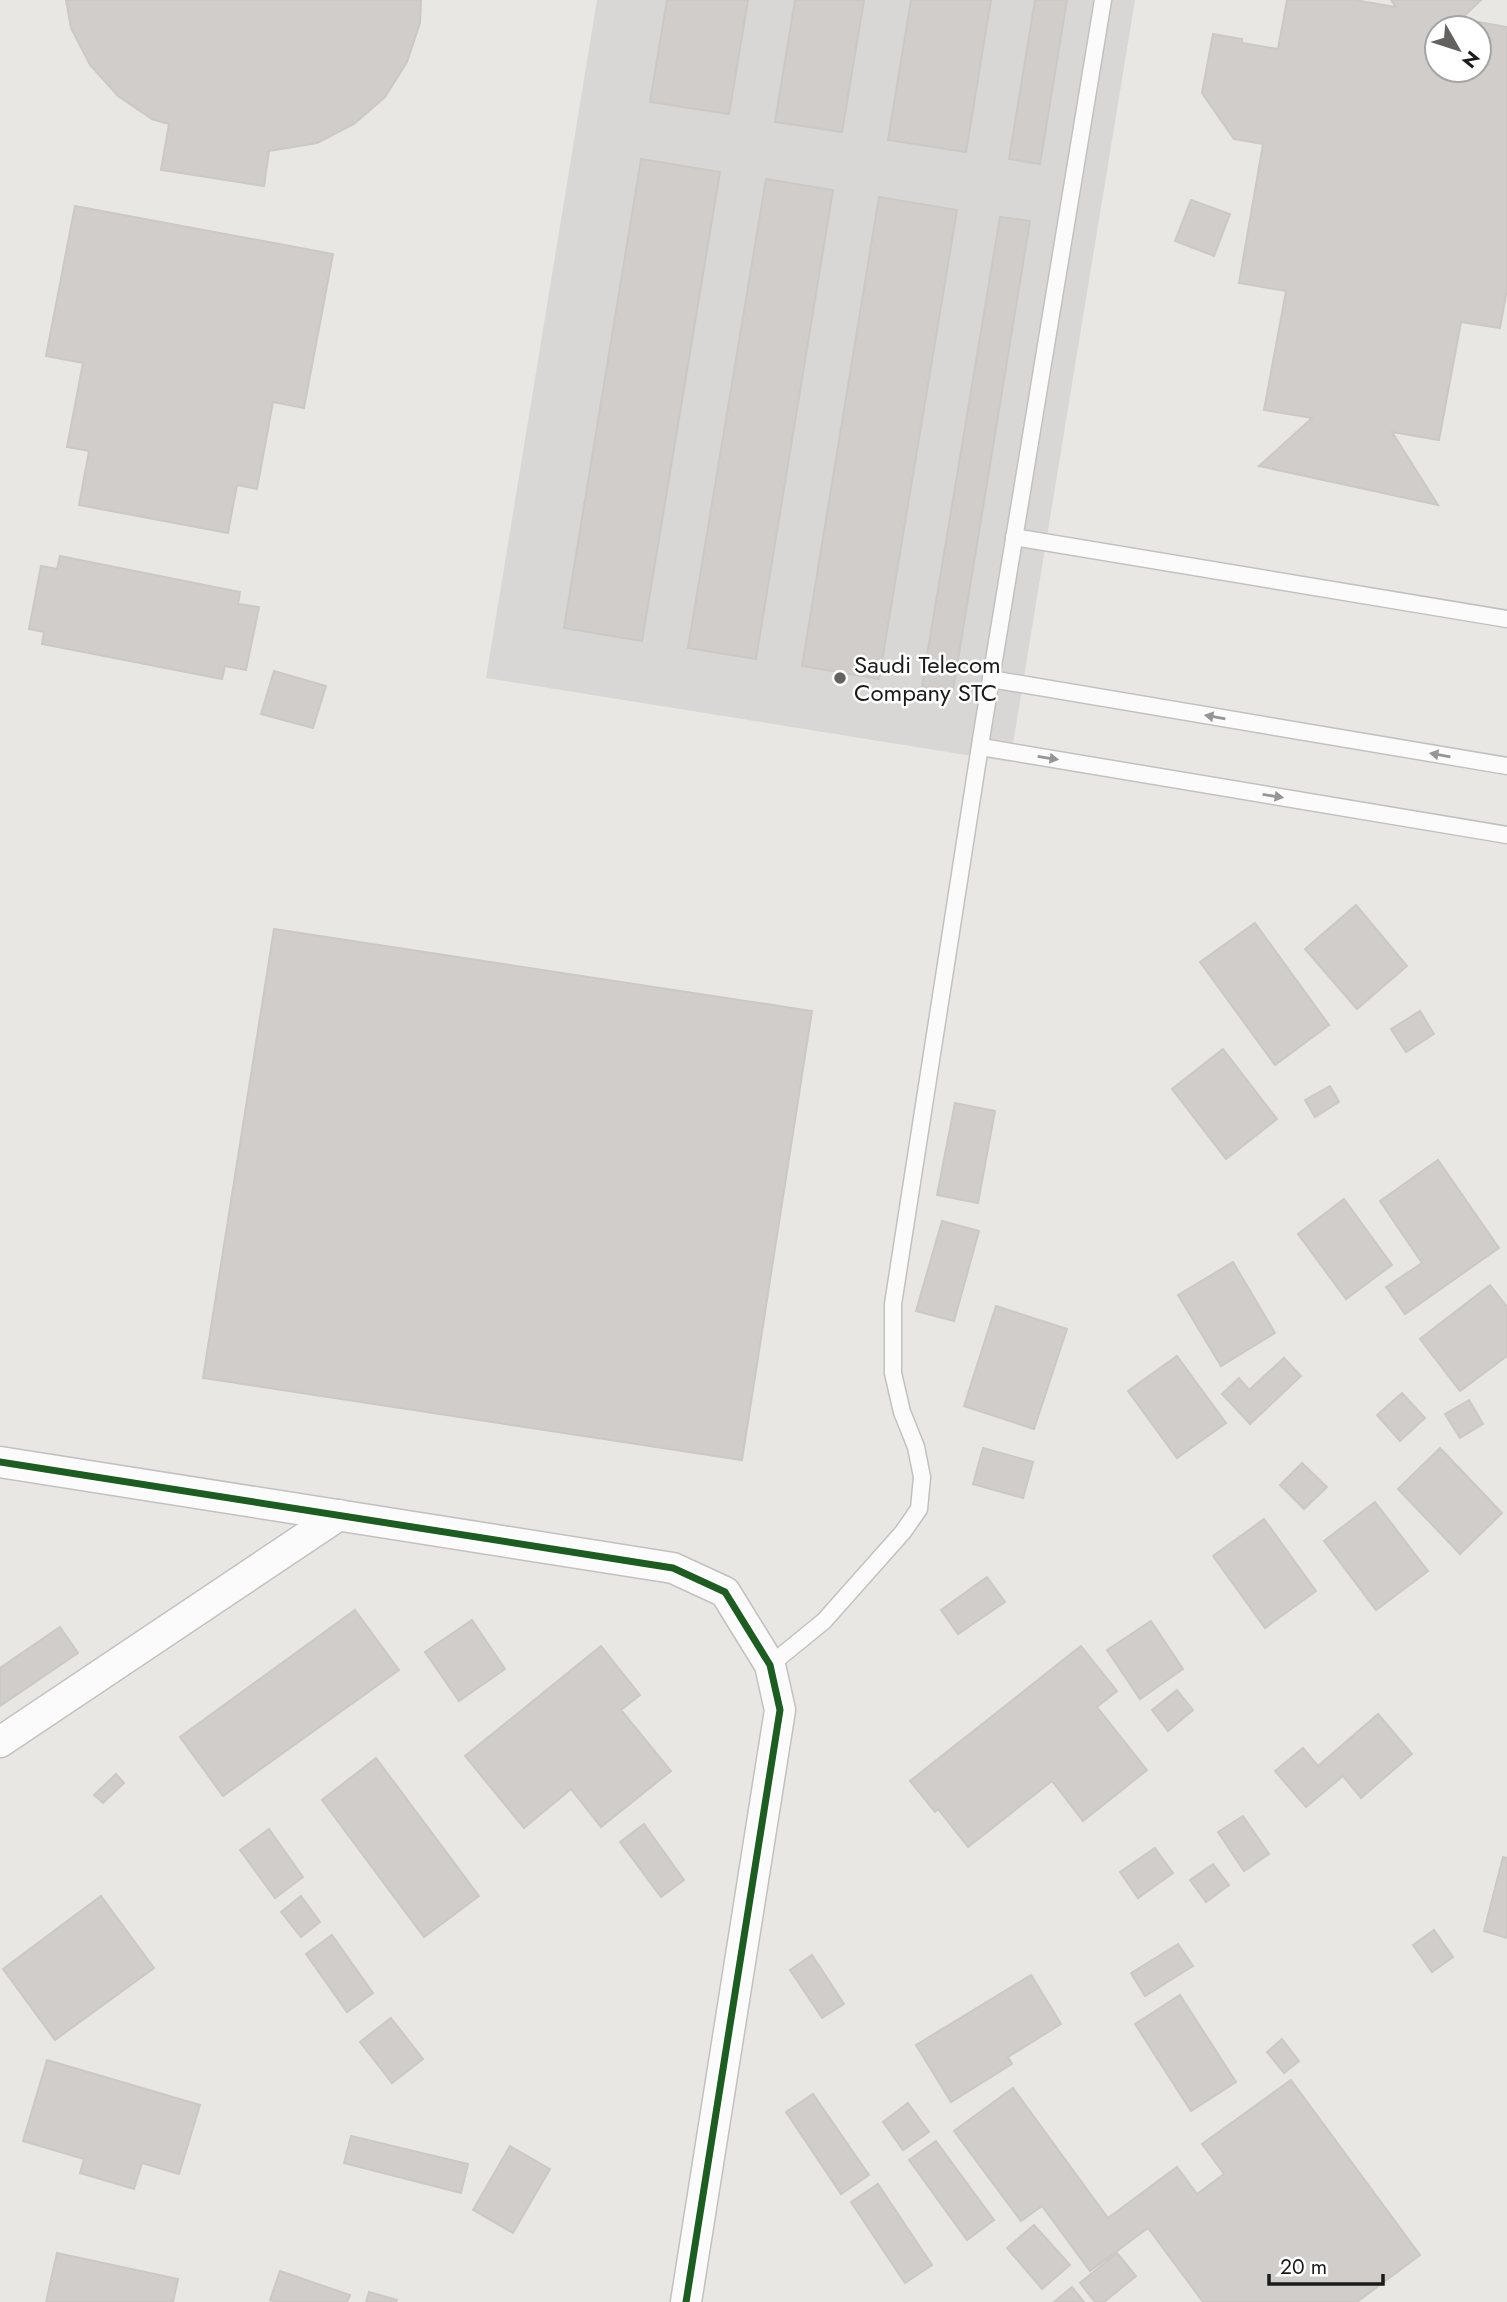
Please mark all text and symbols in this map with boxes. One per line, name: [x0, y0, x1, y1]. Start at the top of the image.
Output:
north arrow: [1423, 14, 1493, 84]
text: N: [1456, 45, 1486, 74]
place label: Saudi Telecom Company STC: [854, 647, 1001, 710]
marker: Saudi Telecom Company STC: [832, 670, 848, 686]
one-way arrow: [1204, 711, 1226, 722]
one-way arrow: [1429, 749, 1451, 760]
one-way arrow: [1038, 753, 1060, 764]
one-way arrow: [1262, 791, 1284, 802]
scale bar: [1269, 2242, 1383, 2286]
text: 20 m: [1280, 2252, 1327, 2282]

